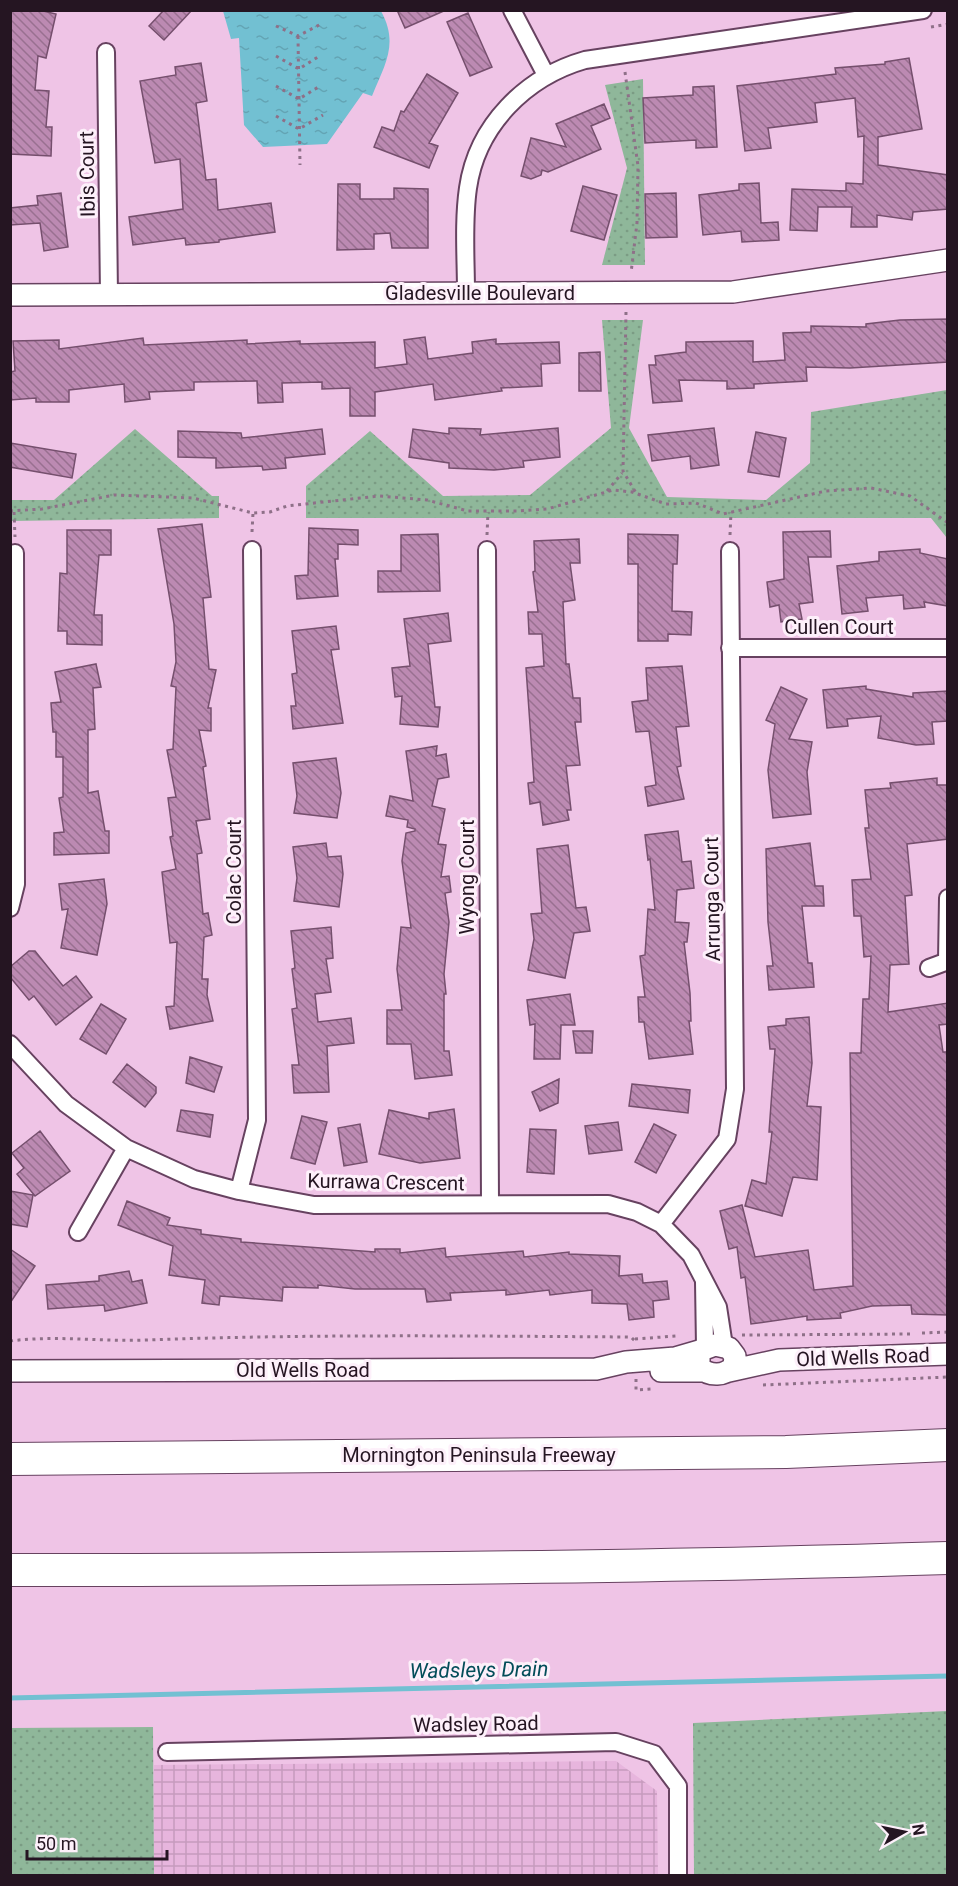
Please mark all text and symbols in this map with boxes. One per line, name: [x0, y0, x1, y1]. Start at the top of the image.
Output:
street label: Ibis Court: [74, 131, 100, 217]
street label: Gladesville Boulevard: [385, 281, 575, 305]
street label: Cullen Court: [784, 615, 894, 639]
street label: Colac Court: [222, 820, 246, 924]
street label: Wyong Court: [455, 820, 479, 934]
street label: Arrunga Court: [699, 836, 725, 962]
street label: Kurrawa Crescent: [307, 1169, 465, 1195]
street label: Old Wells Road: [796, 1343, 930, 1371]
street label: Old Wells Road: [236, 1358, 370, 1382]
street label: Mornington Peninsula Freeway: [342, 1443, 616, 1467]
water label: Wadsleys Drain: [409, 1657, 549, 1683]
street label: Wadsley Road: [413, 1711, 539, 1737]
north arrow: [874, 1802, 934, 1862]
scale bar: [27, 1823, 166, 1861]
text: N: [908, 1823, 929, 1837]
text: 50 m: [36, 1833, 76, 1854]

